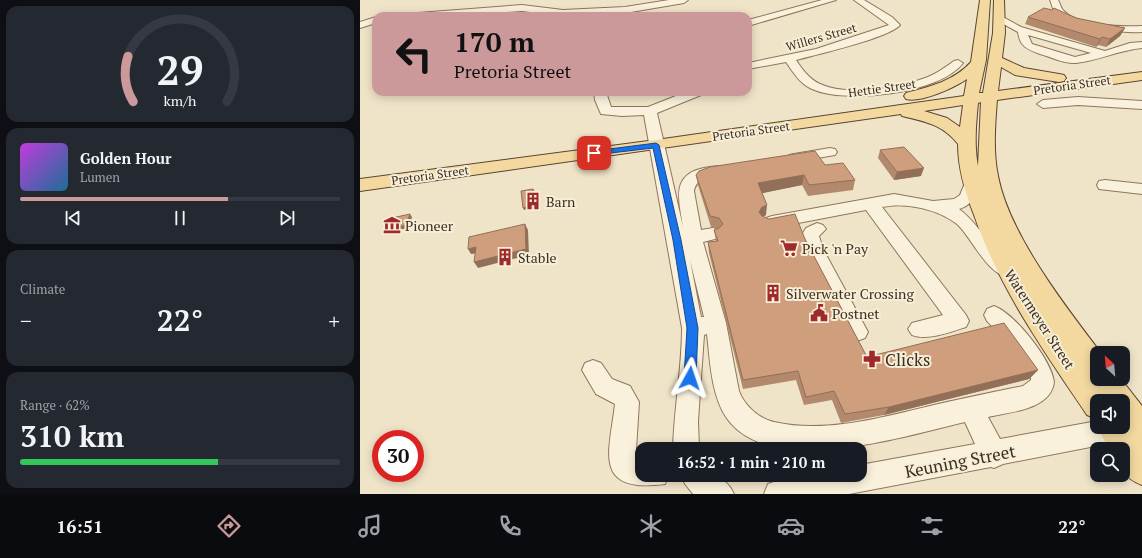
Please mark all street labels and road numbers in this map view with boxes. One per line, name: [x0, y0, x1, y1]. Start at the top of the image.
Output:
street label: Willers Street: [784, 20, 859, 54]
street label: Pretoria Street: [1032, 72, 1112, 98]
street label: Hettie Street: [847, 76, 917, 100]
street label: Pretoria Street: [711, 118, 791, 144]
street label: Pretoria Street: [390, 162, 470, 188]
street label: Watermeyer Street: [1001, 265, 1080, 373]
street label: Keuning Street: [903, 439, 1018, 483]

